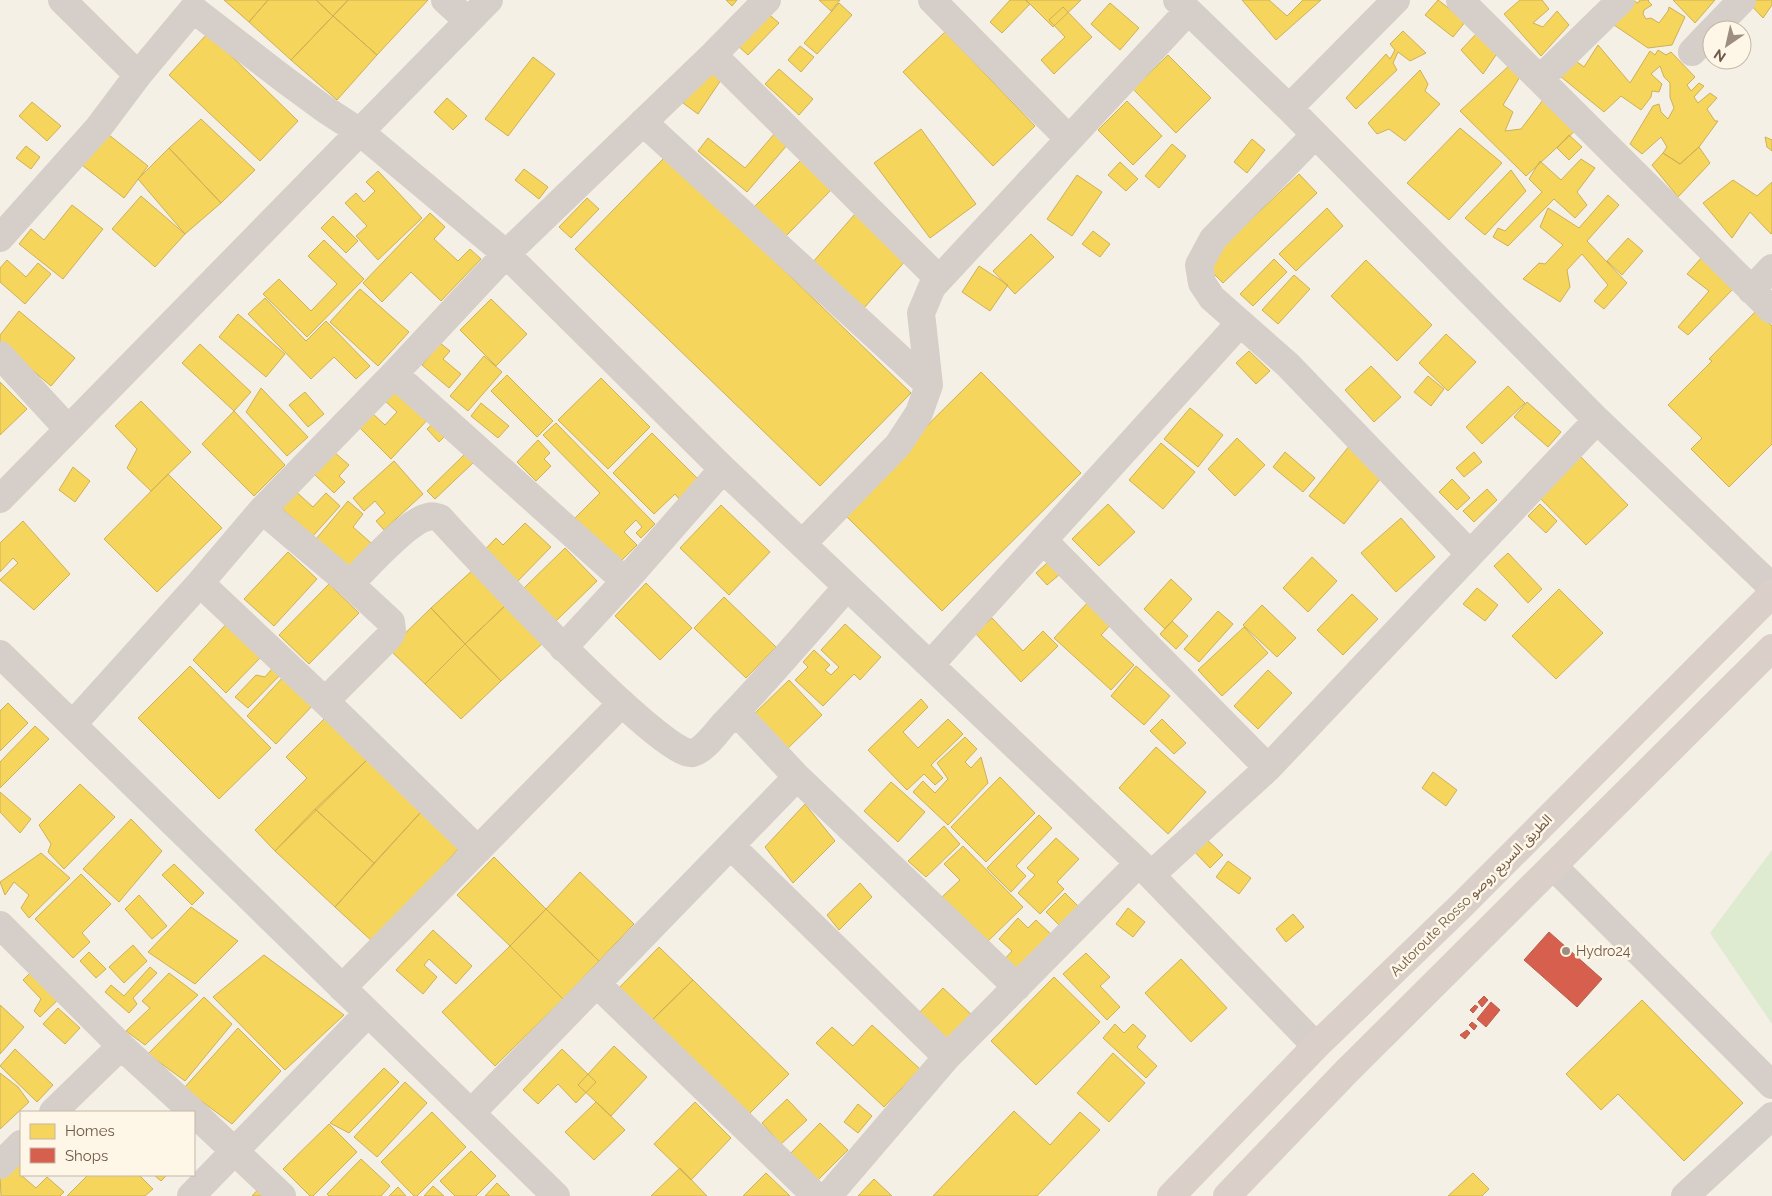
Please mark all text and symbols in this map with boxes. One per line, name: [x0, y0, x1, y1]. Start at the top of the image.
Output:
north arrow: [1702, 20, 1752, 70]
text: N: [1711, 46, 1729, 65]
street label: Autoroute Rosso الطريق السريع روصو: [1387, 811, 1557, 981]
place label: Hydro24: [1576, 943, 1631, 959]
marker: Hydro24: [1560, 945, 1572, 957]
legend: [20, 1111, 195, 1176]
text: Homes: [65, 1122, 115, 1140]
text: Shops: [65, 1147, 108, 1165]

